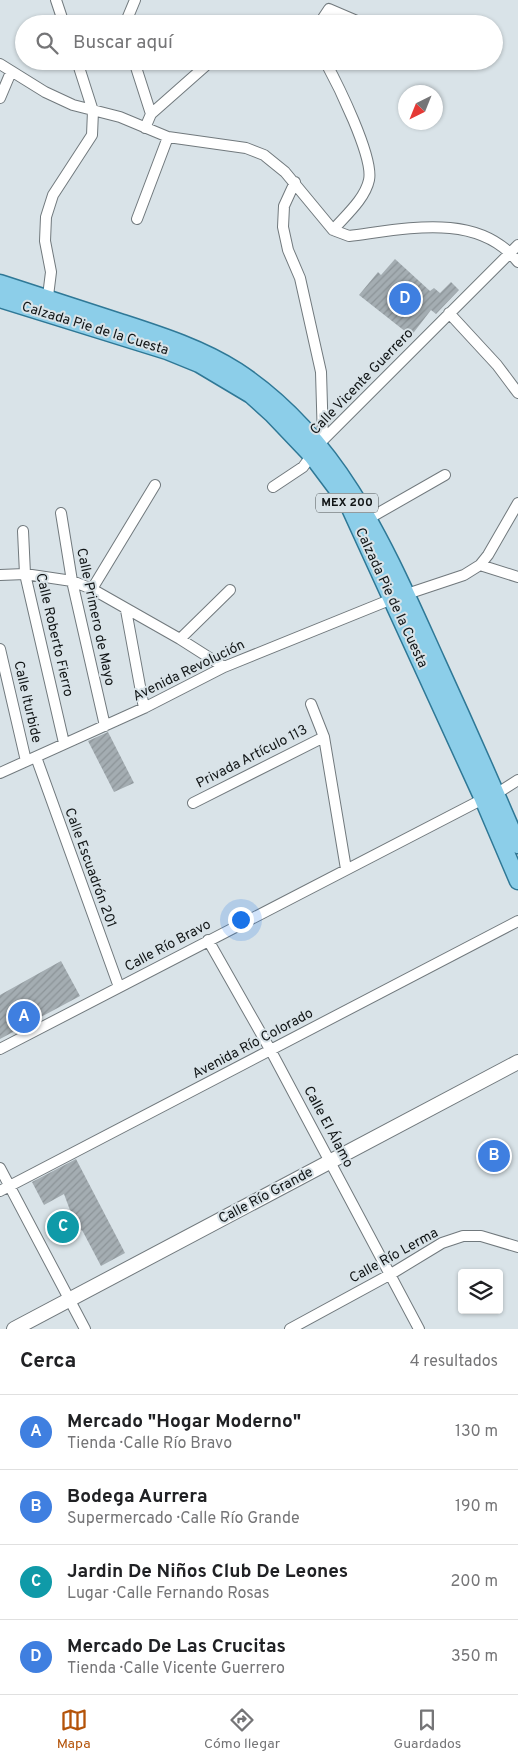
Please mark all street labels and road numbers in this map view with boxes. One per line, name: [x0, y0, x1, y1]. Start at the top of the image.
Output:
street label: Calzada Pie de la Cuesta: [20, 299, 170, 359]
street label: Calle Vicente Guerrero: [307, 325, 417, 439]
road number: MEX 200: [316, 493, 378, 512]
street label: Calzada Pie de la Cuesta: [351, 525, 431, 671]
street label: Calle Primero de Mayo: [72, 547, 118, 688]
street label: Calle Roberto Fierro: [32, 572, 77, 699]
street label: Avenida Revolución: [130, 637, 248, 705]
street label: Calle Iturbide: [9, 659, 45, 745]
street label: Privada Artículo 113: [194, 722, 310, 792]
street label: Calle Escuadrón 201: [60, 806, 120, 930]
street label: Calle Río Bravo: [122, 916, 214, 976]
street label: Avenida Río Colorado: [190, 1005, 316, 1083]
street label: Calle El Álamo: [299, 1083, 358, 1171]
street label: Calle Río Grande: [216, 1164, 316, 1228]
street label: Calle Río Lerma: [347, 1225, 441, 1287]

